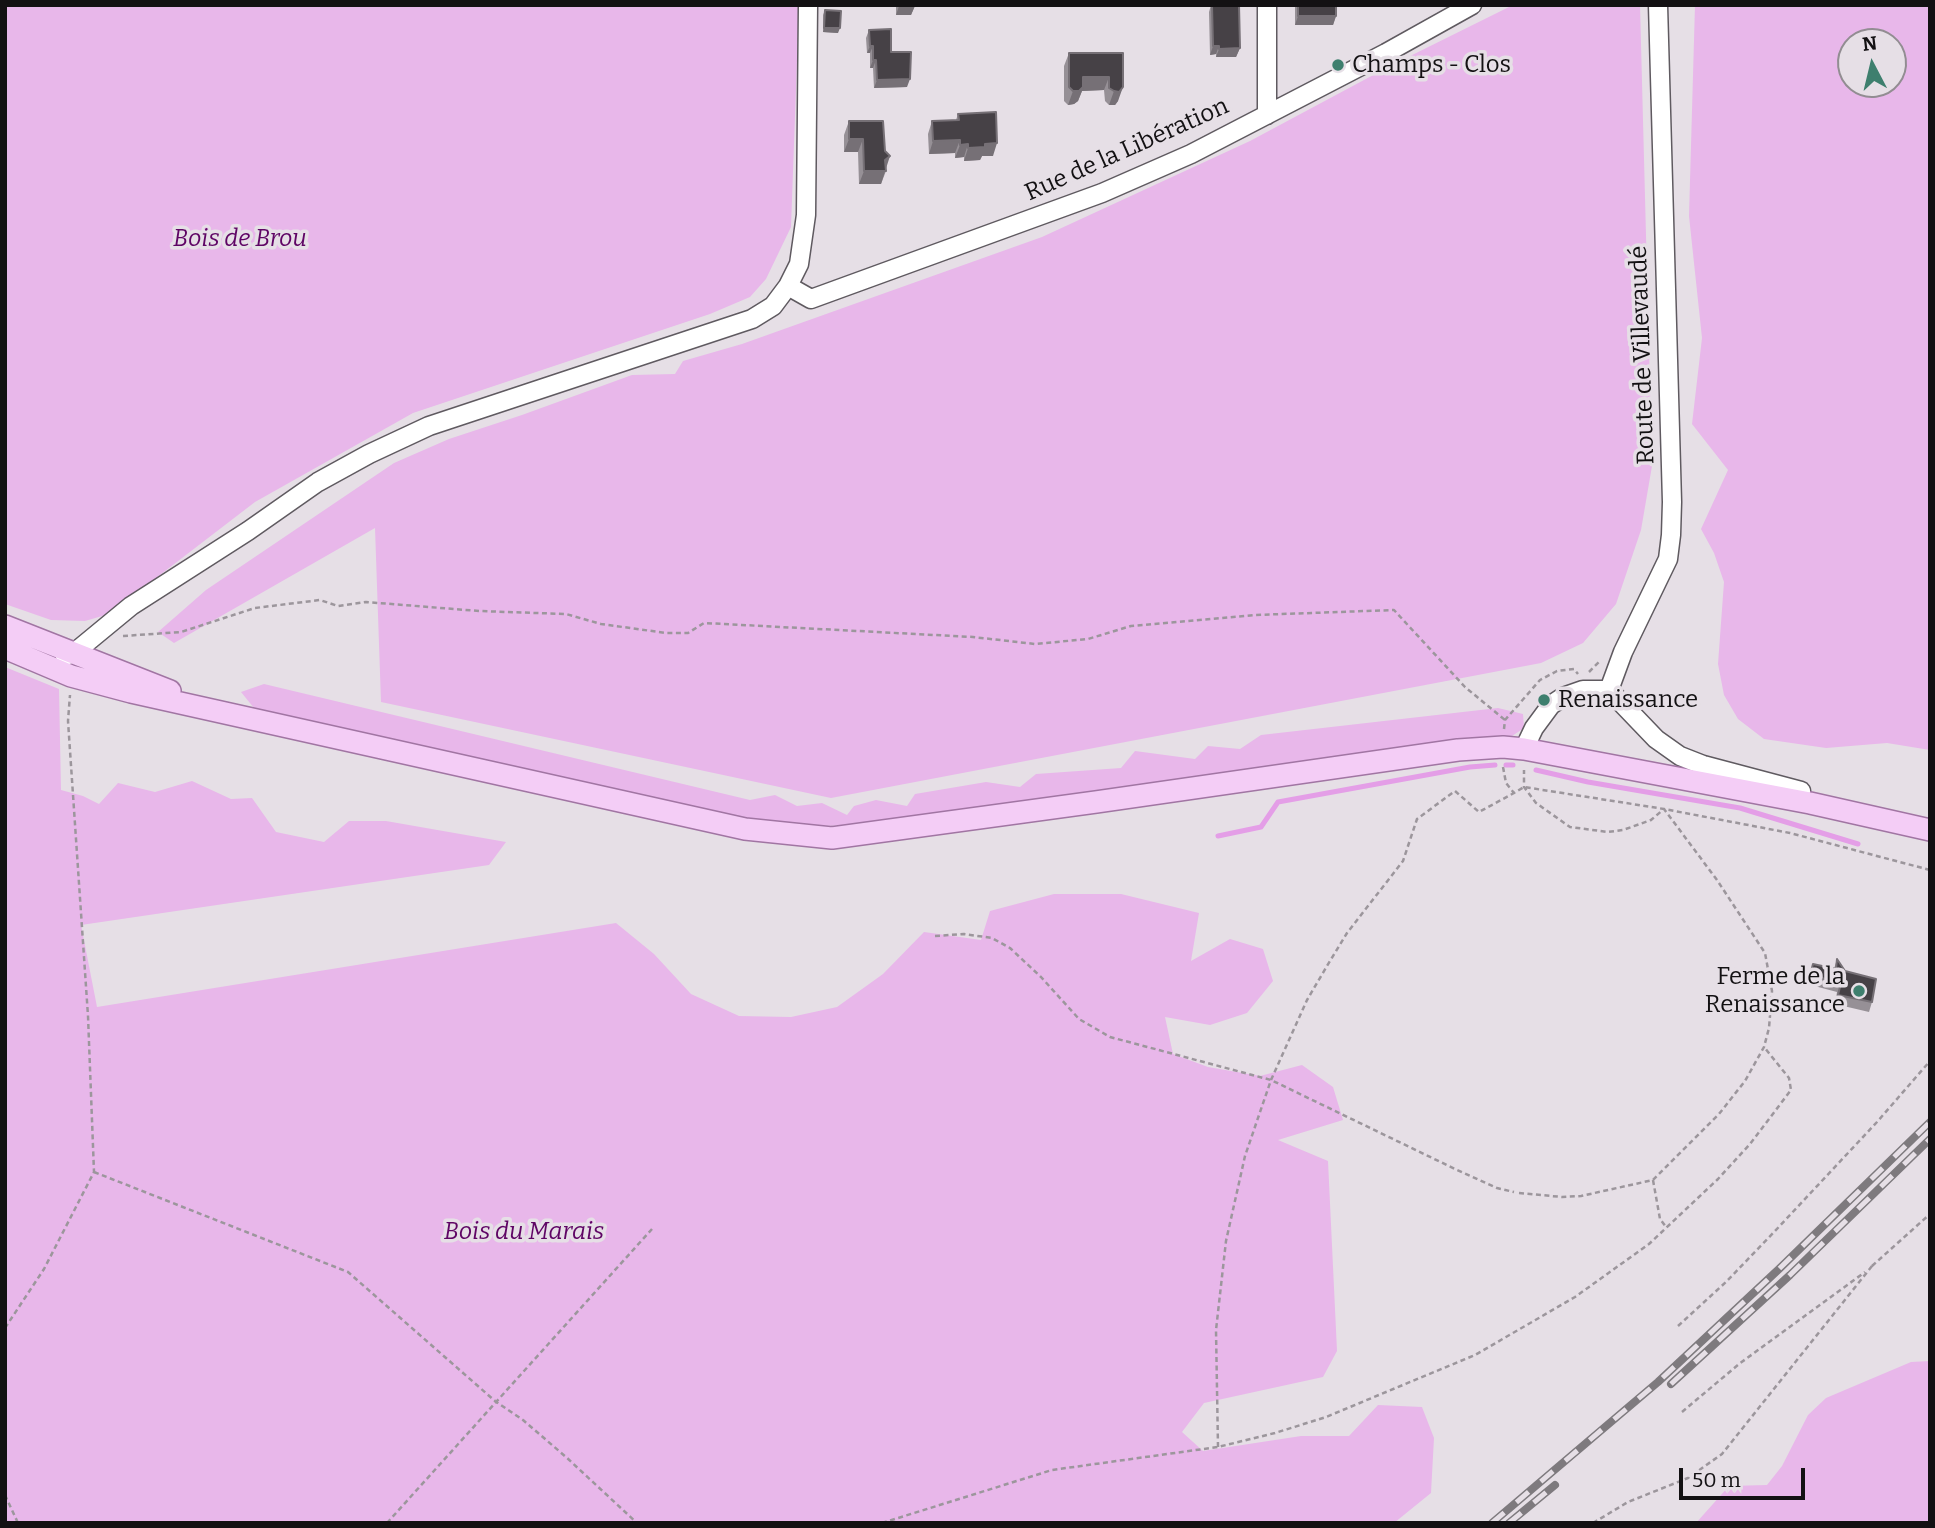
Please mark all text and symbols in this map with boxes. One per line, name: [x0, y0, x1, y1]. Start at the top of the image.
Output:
north arrow: [1837, 28, 1907, 98]
text: N: [1861, 31, 1878, 56]
place label: Champs - Clos: [1352, 51, 1511, 79]
marker: Champs - Clos: [1330, 57, 1346, 73]
street label: Rue de la Libération: [1021, 92, 1233, 208]
park label: Bois de Brou: [173, 225, 307, 253]
street label: Route de Villevaudé: [1625, 245, 1661, 465]
place label: Renaissance: [1558, 686, 1698, 714]
marker: Renaissance: [1536, 692, 1552, 708]
place label: Ferme de la Renaissance: [1705, 963, 1845, 1019]
marker: Ferme de la Renaissance: [1851, 983, 1867, 999]
park label: Bois du Marais: [444, 1218, 604, 1246]
scale bar: [1683, 1454, 1809, 1498]
text: 50 m: [1692, 1467, 1741, 1493]

